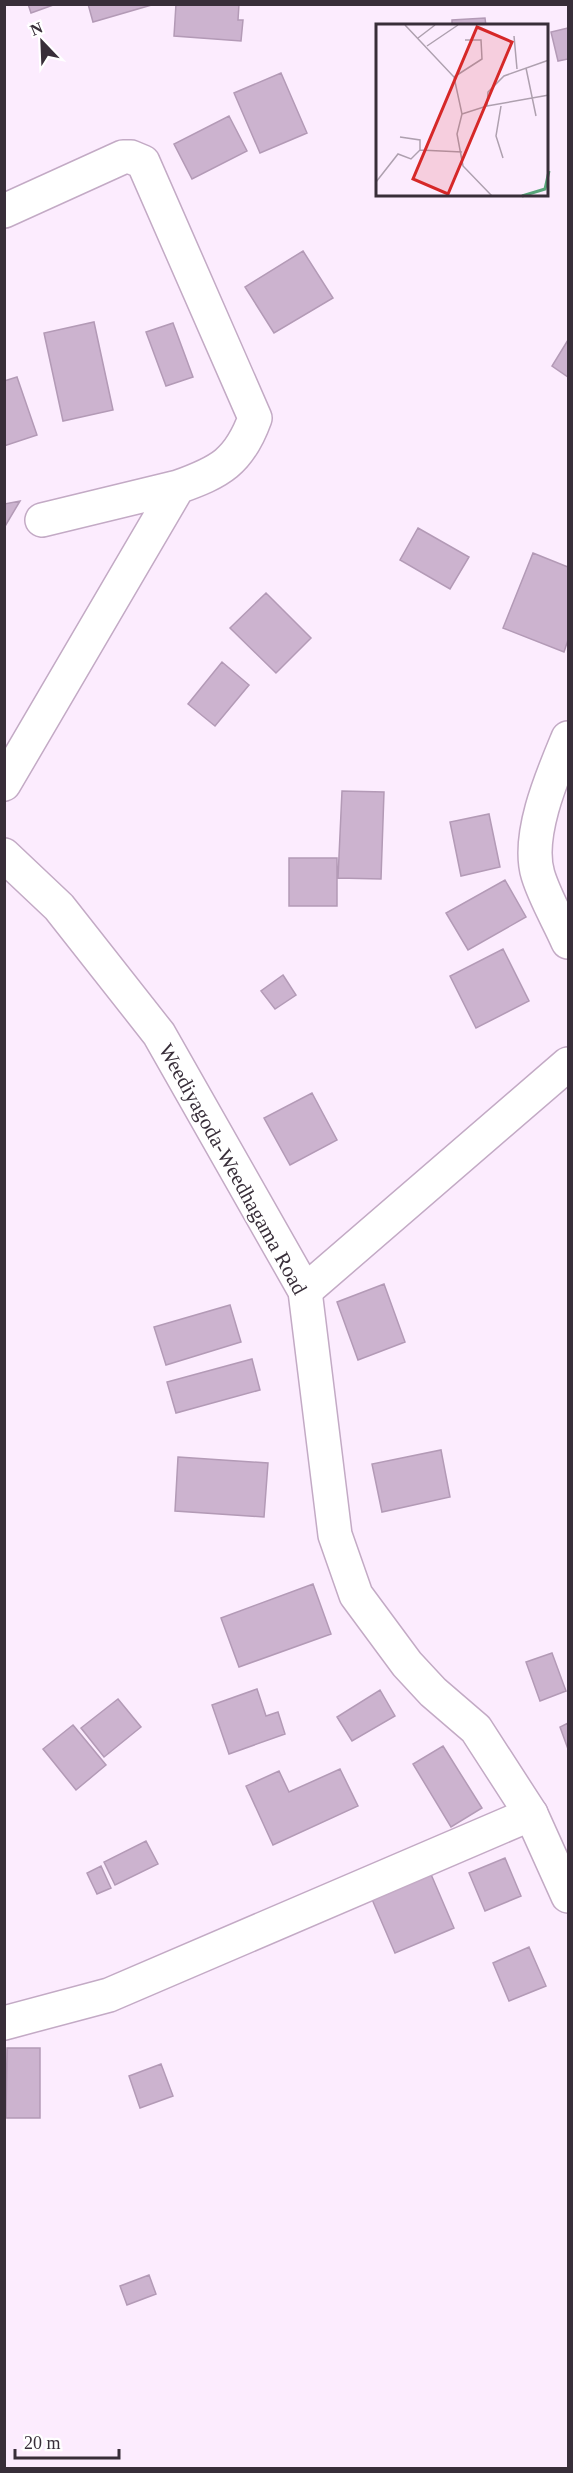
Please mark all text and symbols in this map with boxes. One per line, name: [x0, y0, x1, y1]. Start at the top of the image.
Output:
north arrow: [12, 12, 72, 72]
text: N: [28, 18, 45, 39]
inset map: [376, 24, 549, 196]
street label: Weediyagoda-Weedhagama Road: [154, 1039, 312, 1299]
scale bar: [15, 2422, 118, 2460]
text: 20 m: [24, 2433, 61, 2453]

